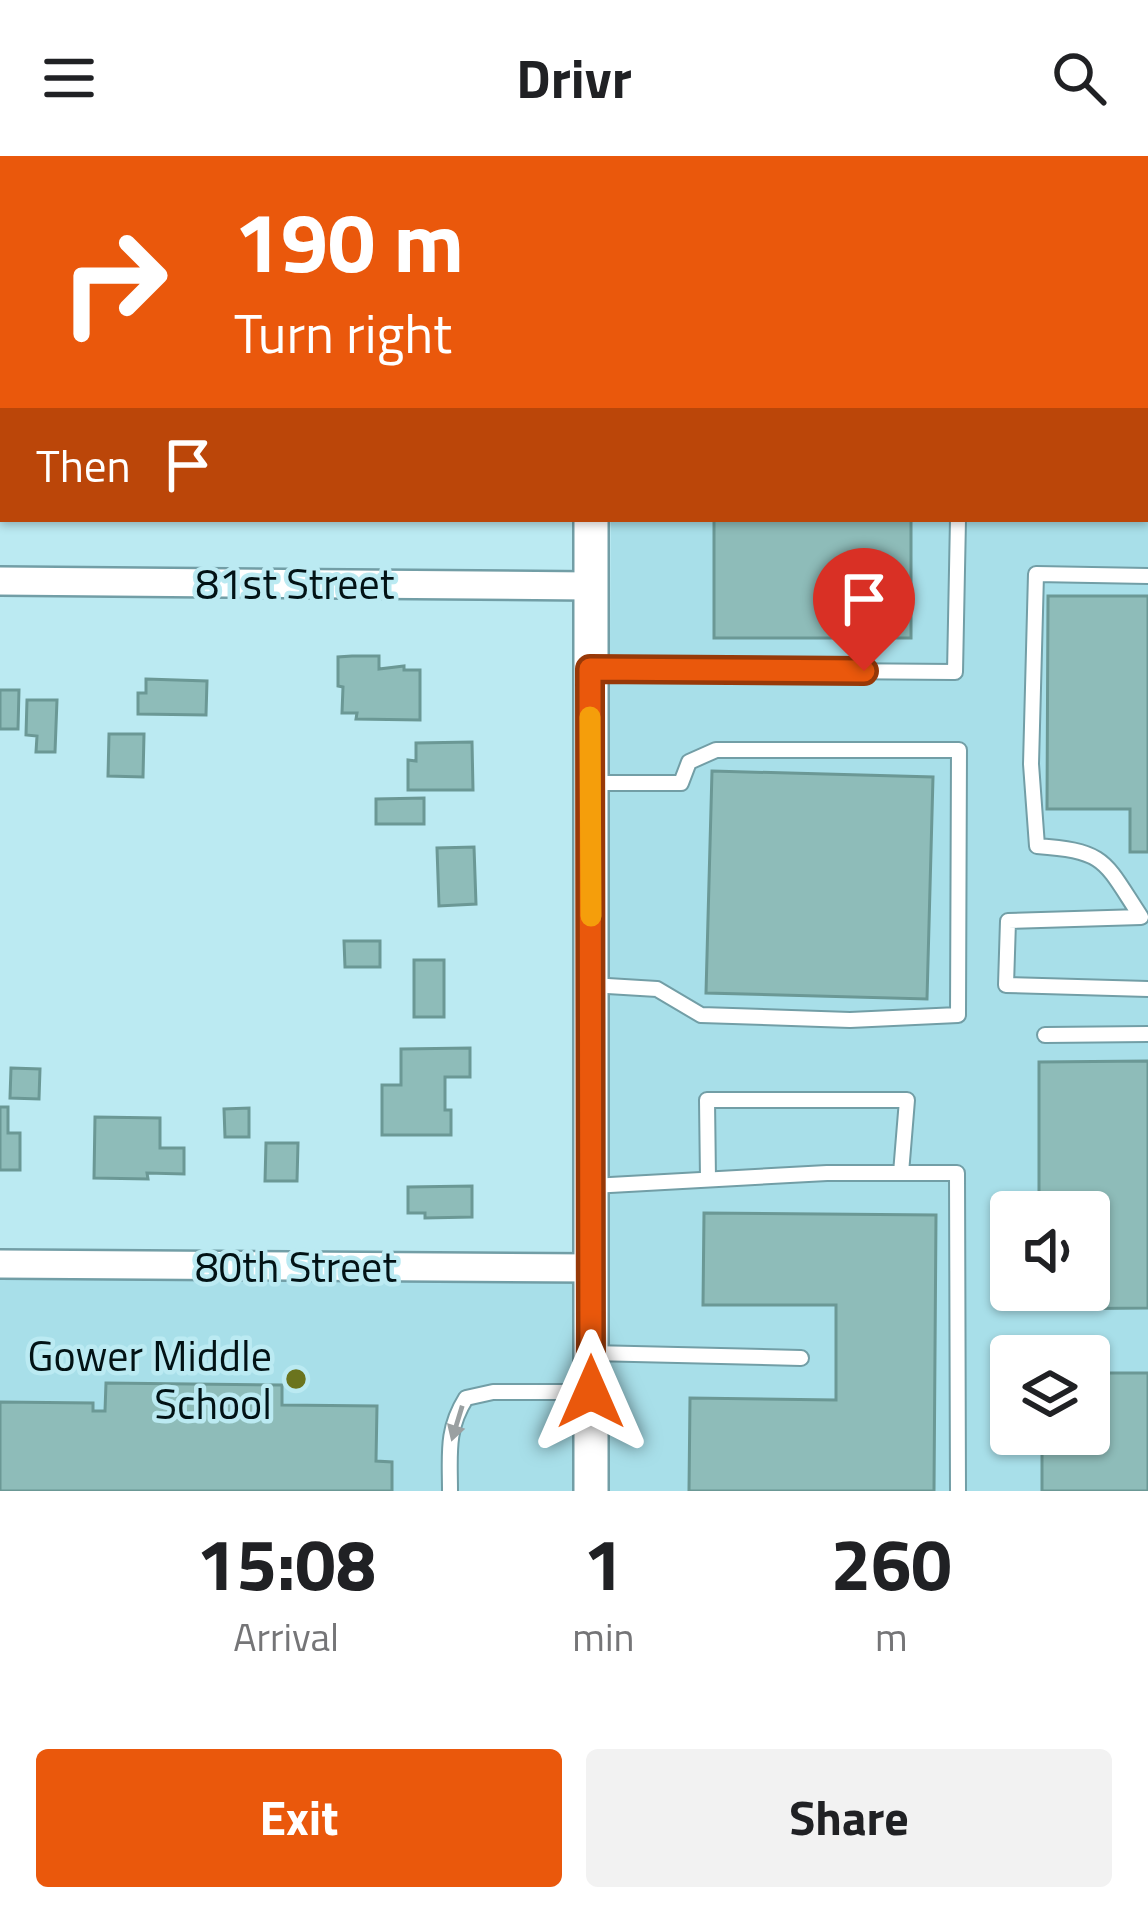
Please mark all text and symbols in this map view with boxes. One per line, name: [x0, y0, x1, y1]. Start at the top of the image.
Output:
text: Drivr: [516, 37, 632, 119]
icon: menu: [36, 45, 102, 111]
icon: search: [1046, 45, 1112, 111]
text: 190 m: [234, 177, 464, 305]
icon: right: [36, 204, 192, 360]
text: Turn right: [234, 292, 452, 374]
text: Then: [36, 431, 131, 499]
icon: arrive: [155, 432, 221, 498]
pin: [813, 548, 915, 671]
street label: 81st Street: [196, 551, 395, 615]
icon: arrive: [831, 566, 897, 632]
map controls: [990, 1191, 1110, 1455]
button: sound: [990, 1191, 1110, 1311]
street label: 80th Street: [195, 1234, 397, 1298]
place label: Gower Middle School: [28, 1323, 272, 1435]
position arrow: [528, 1329, 654, 1455]
button: layers: [990, 1335, 1110, 1455]
marker: Gower Middle School: [283, 1366, 309, 1392]
one-way arrow: [447, 1406, 465, 1442]
text: 15:08: [196, 1508, 376, 1618]
text: 1: [583, 1508, 624, 1618]
text: 260: [831, 1508, 952, 1618]
text: Arrival: [233, 1607, 339, 1666]
text: min: [572, 1607, 634, 1666]
text: m: [875, 1607, 907, 1666]
button: Exit: [36, 1749, 562, 1887]
button: Share: [586, 1749, 1112, 1887]

